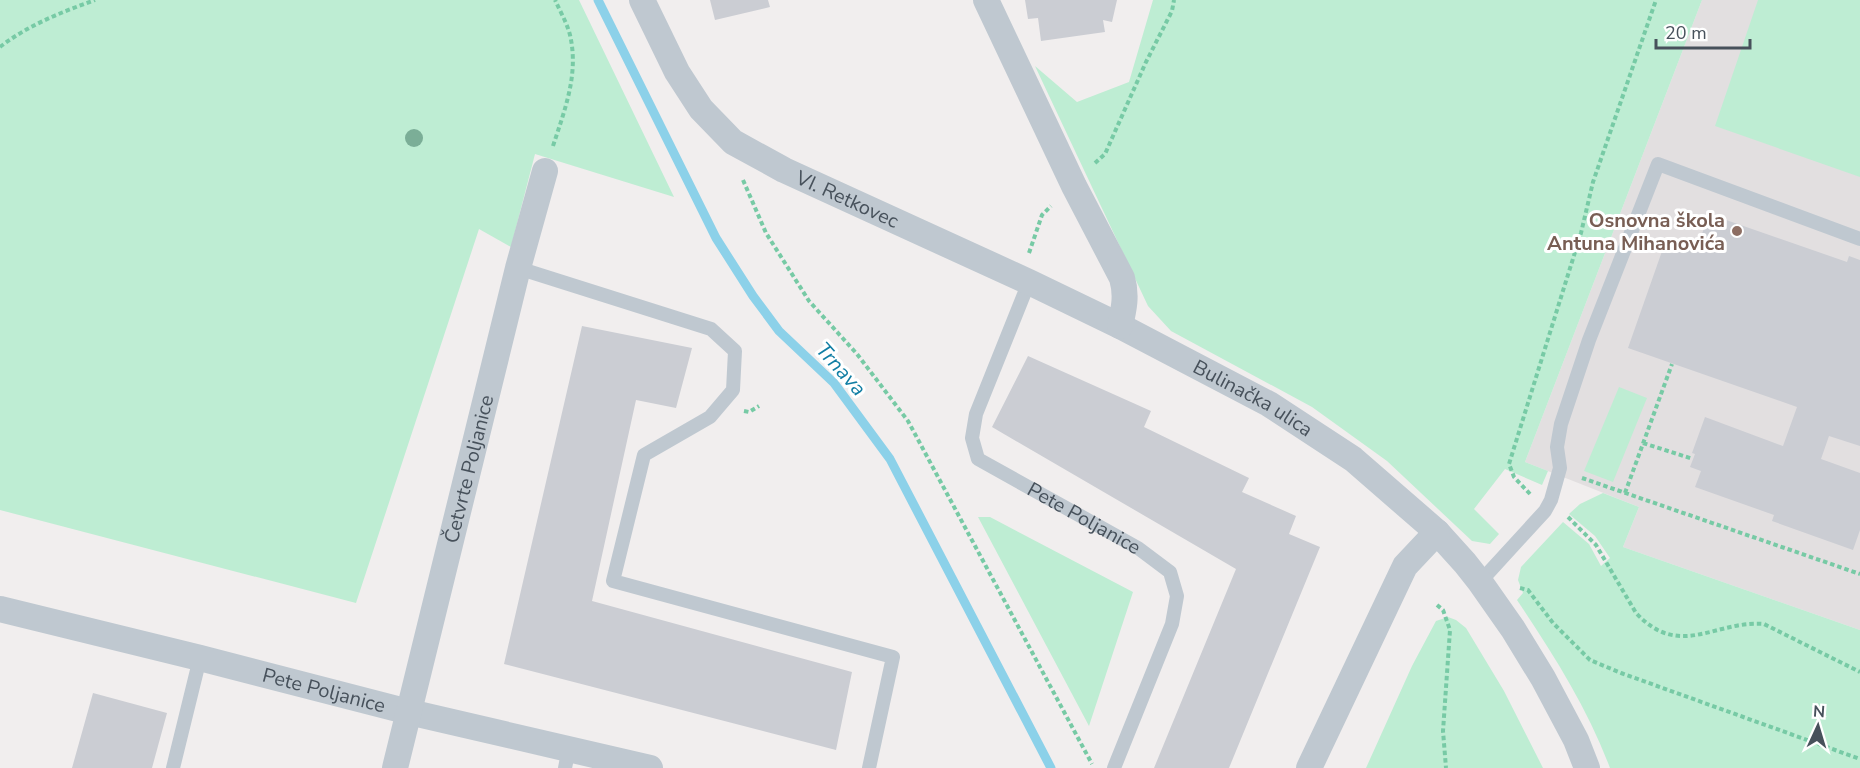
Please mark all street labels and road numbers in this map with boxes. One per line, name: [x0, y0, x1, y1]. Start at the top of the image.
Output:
street label: VI. Retkovec: [791, 164, 903, 235]
street label: Bulinačka ulica: [1188, 354, 1318, 443]
street label: Četvrte Poljanice: [438, 392, 500, 546]
street label: Pete Poljanice: [1022, 476, 1146, 561]
street label: Pete Poljanice: [260, 662, 388, 719]

